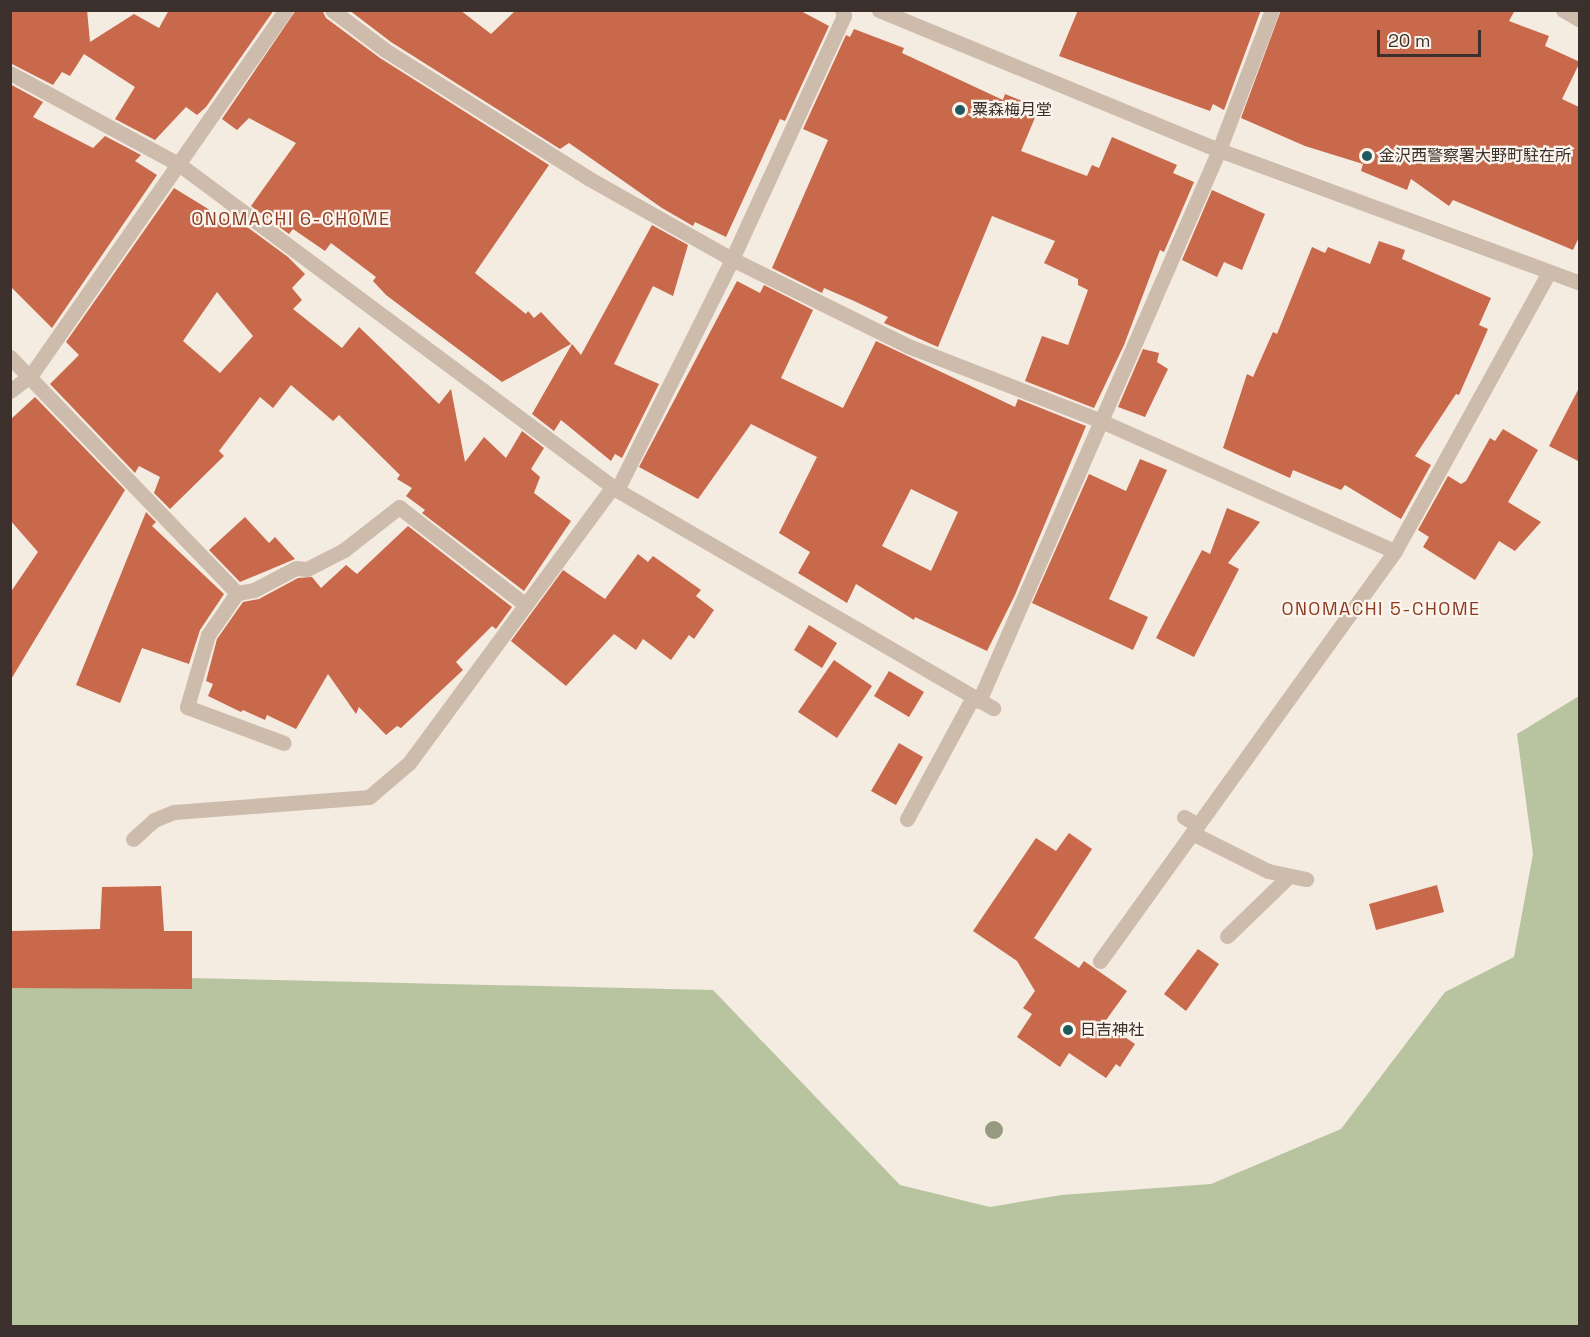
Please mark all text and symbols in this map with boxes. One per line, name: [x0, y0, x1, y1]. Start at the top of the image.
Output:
scale bar: [1380, 18, 1484, 56]
text: 20 m: [1388, 29, 1431, 52]
place label: 粟森梅月堂: [972, 100, 1052, 120]
marker: 粟森梅月堂: [953, 103, 967, 117]
place label: 金沢西警察署大野町駐在所: [1379, 146, 1571, 166]
marker: 金沢西警察署大野町駐在所: [1360, 149, 1374, 163]
district label: ONOMACHI 6-CHOME: [191, 208, 391, 230]
district label: ONOMACHI 5-CHOME: [1281, 598, 1481, 620]
place label: 日吉神社: [1080, 1020, 1144, 1040]
marker: 日吉神社: [1061, 1023, 1075, 1037]

